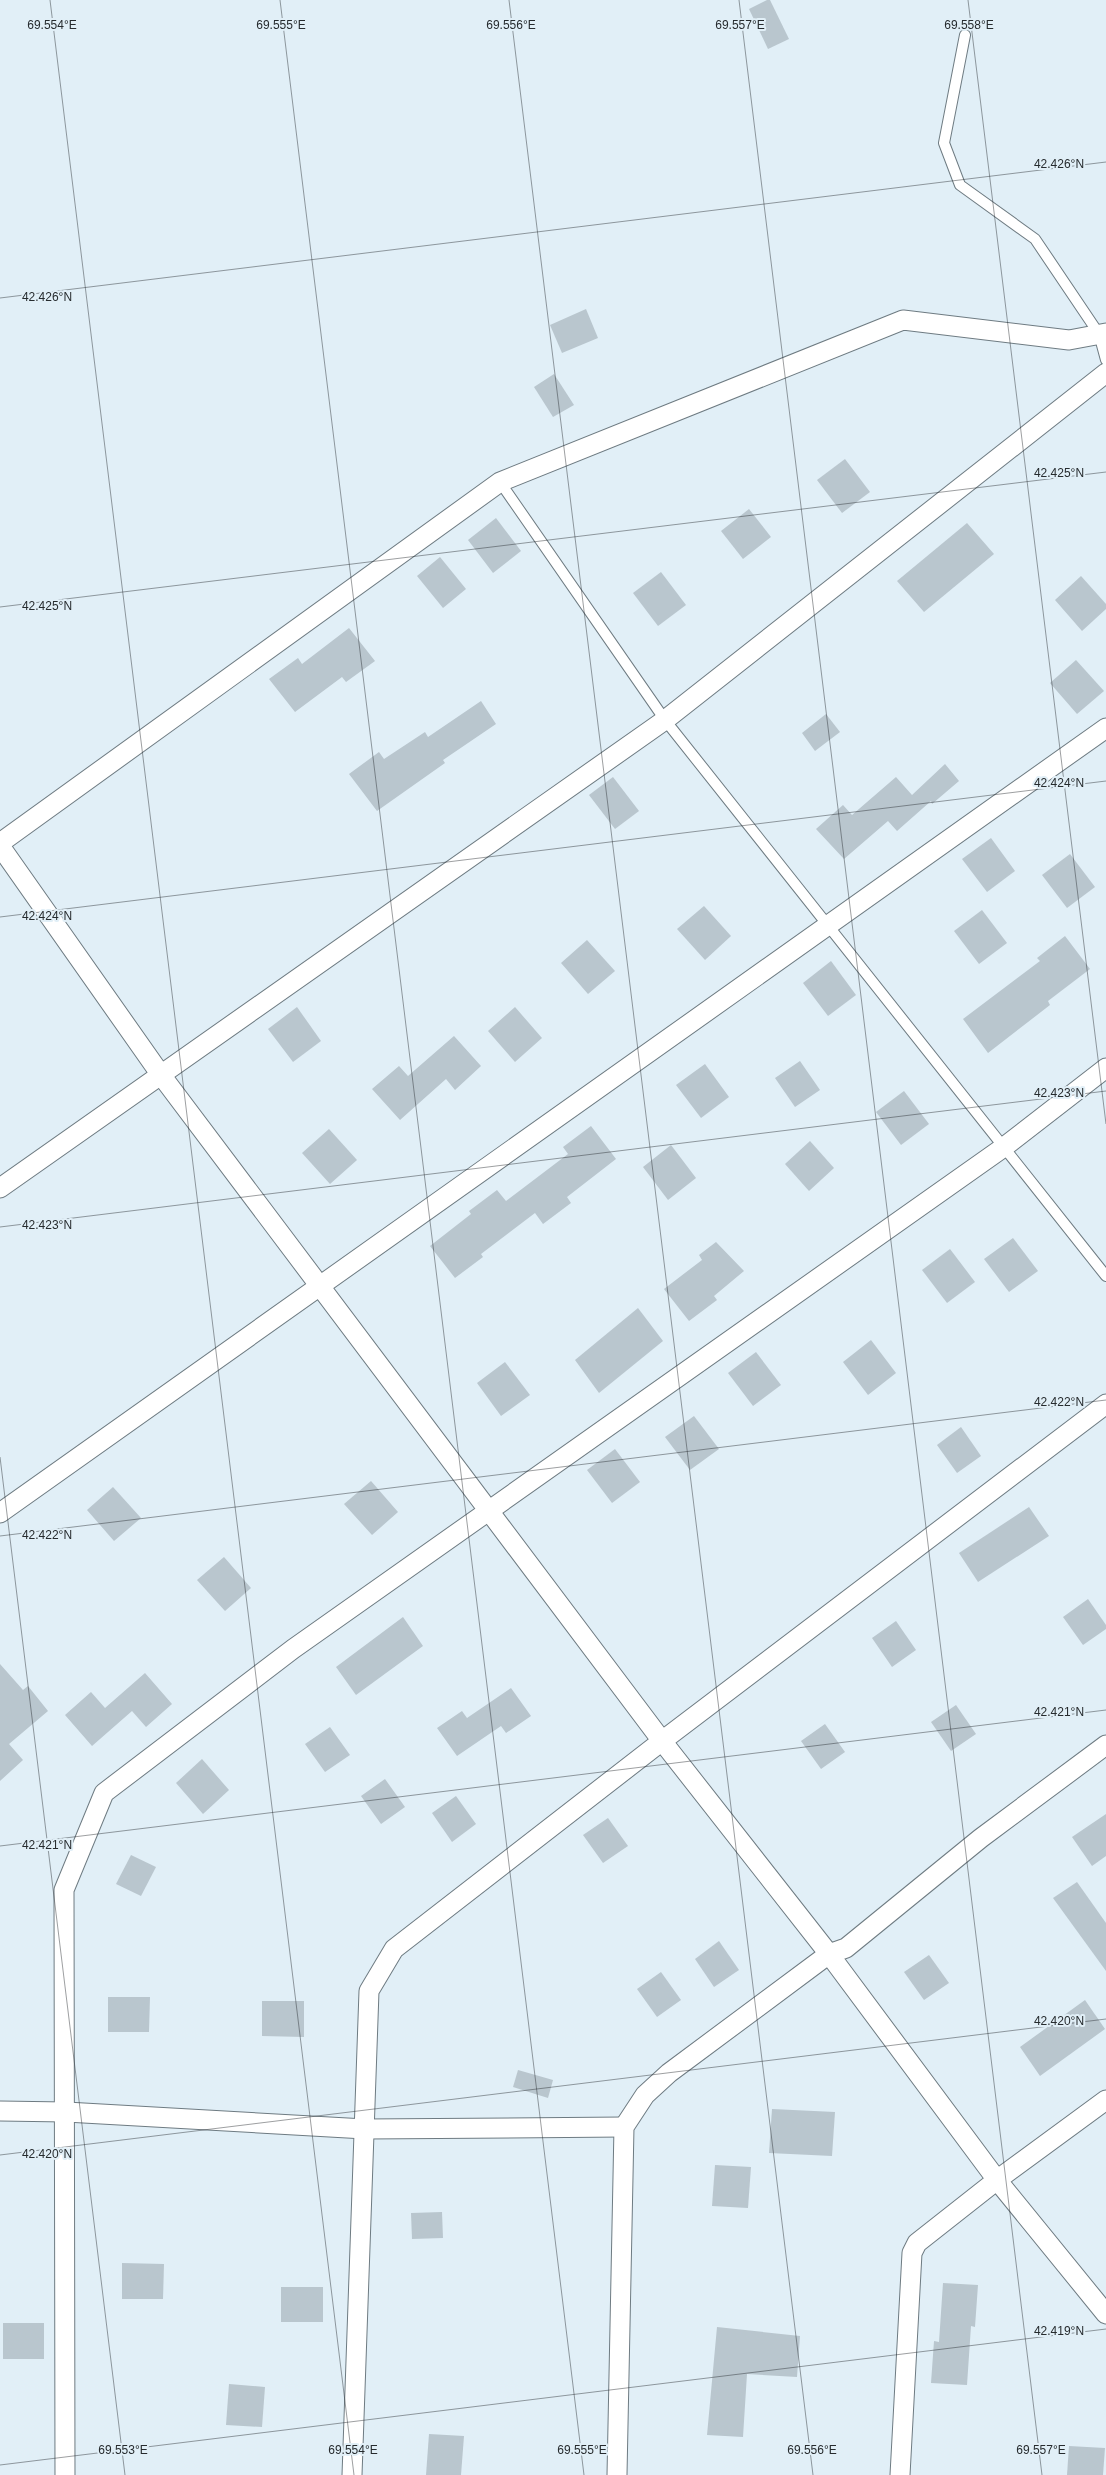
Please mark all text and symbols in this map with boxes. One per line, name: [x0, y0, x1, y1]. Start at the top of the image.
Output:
text: 69.554°E: [27, 18, 77, 32]
text: 69.555°E: [256, 18, 306, 32]
text: 69.556°E: [486, 18, 536, 32]
text: 69.557°E: [715, 18, 765, 32]
text: 69.558°E: [944, 18, 994, 32]
text: 42.426°N: [1034, 157, 1084, 171]
text: 42.426°N: [22, 290, 72, 304]
text: 42.425°N: [1034, 466, 1084, 480]
text: 42.425°N: [22, 599, 72, 613]
text: 42.424°N: [1034, 776, 1084, 790]
text: 42.424°N: [22, 909, 72, 923]
text: 42.423°N: [1034, 1086, 1084, 1100]
text: 42.423°N: [22, 1218, 72, 1232]
text: 42.422°N: [1034, 1395, 1084, 1409]
text: 42.422°N: [22, 1528, 72, 1542]
text: 42.421°N: [1034, 1705, 1084, 1719]
text: 42.421°N: [22, 1838, 72, 1852]
text: 42.420°N: [1034, 2014, 1084, 2028]
text: 42.420°N: [22, 2147, 72, 2161]
text: 42.419°N: [1034, 2324, 1084, 2338]
text: 69.553°E: [98, 2443, 148, 2457]
text: 69.554°E: [328, 2443, 378, 2457]
text: 69.555°E: [557, 2443, 607, 2457]
text: 69.556°E: [787, 2443, 837, 2457]
text: 69.557°E: [1016, 2443, 1066, 2457]

